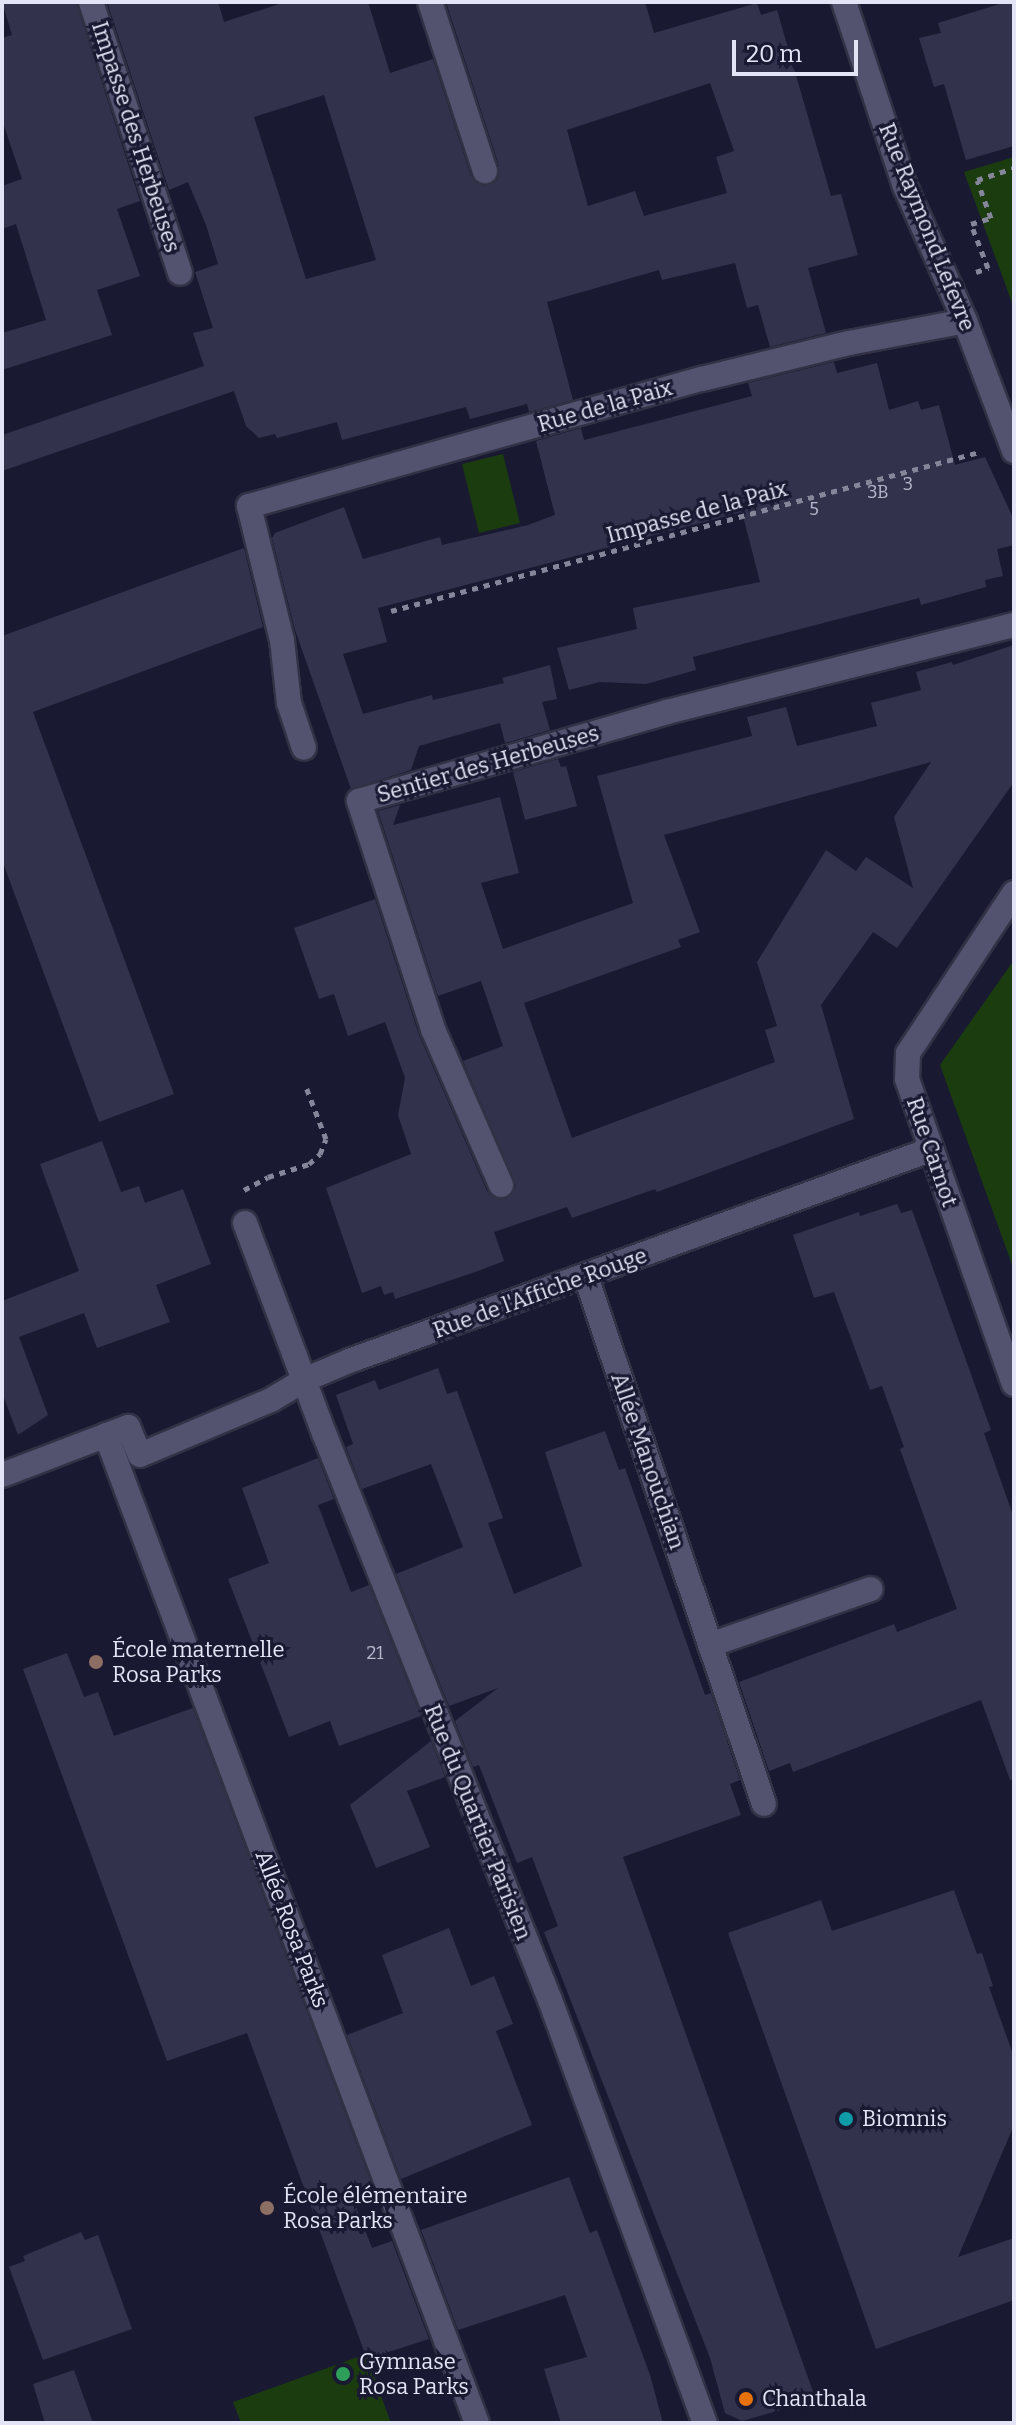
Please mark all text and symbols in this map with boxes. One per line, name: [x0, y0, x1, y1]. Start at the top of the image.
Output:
street label: Impasse des Herbeuses: [86, 18, 186, 256]
scale bar: [736, 24, 862, 74]
text: 20 m: [746, 40, 802, 68]
street label: Rue Raymond Lefevre: [873, 119, 981, 335]
street label: Rue de la Paix: [535, 374, 675, 438]
house number: 3: [903, 473, 913, 495]
street label: Impasse de la Paix: [604, 475, 790, 549]
house number: 3B: [867, 481, 889, 503]
house number: 5: [809, 498, 819, 520]
street label: Sentier des Herbeuses: [374, 720, 602, 808]
street label: Rue Carnot: [901, 1094, 963, 1210]
street label: Rue de l'Affiche Rouge: [430, 1242, 650, 1344]
street label: Allée Manouchian: [605, 1369, 691, 1553]
place label: École maternelle Rosa Parks: [112, 1636, 284, 1688]
house number: 21: [366, 1642, 384, 1664]
marker: École maternelle Rosa Parks: [87, 1653, 105, 1671]
street label: Rue du Quartier Parisien: [419, 1701, 537, 1943]
street label: Allée Rosa Parks: [250, 1847, 334, 2011]
place label: Biomnis: [862, 2106, 947, 2132]
marker: Biomnis: [837, 2110, 855, 2128]
place label: École élémentaire Rosa Parks: [283, 2182, 468, 2234]
marker: École élémentaire Rosa Parks: [258, 2199, 276, 2217]
place label: Gymnase Rosa Parks: [359, 2348, 469, 2400]
marker: Gymnase Rosa Parks: [334, 2365, 352, 2383]
place label: Chanthala: [762, 2386, 867, 2412]
marker: Chanthala: [737, 2390, 755, 2408]

